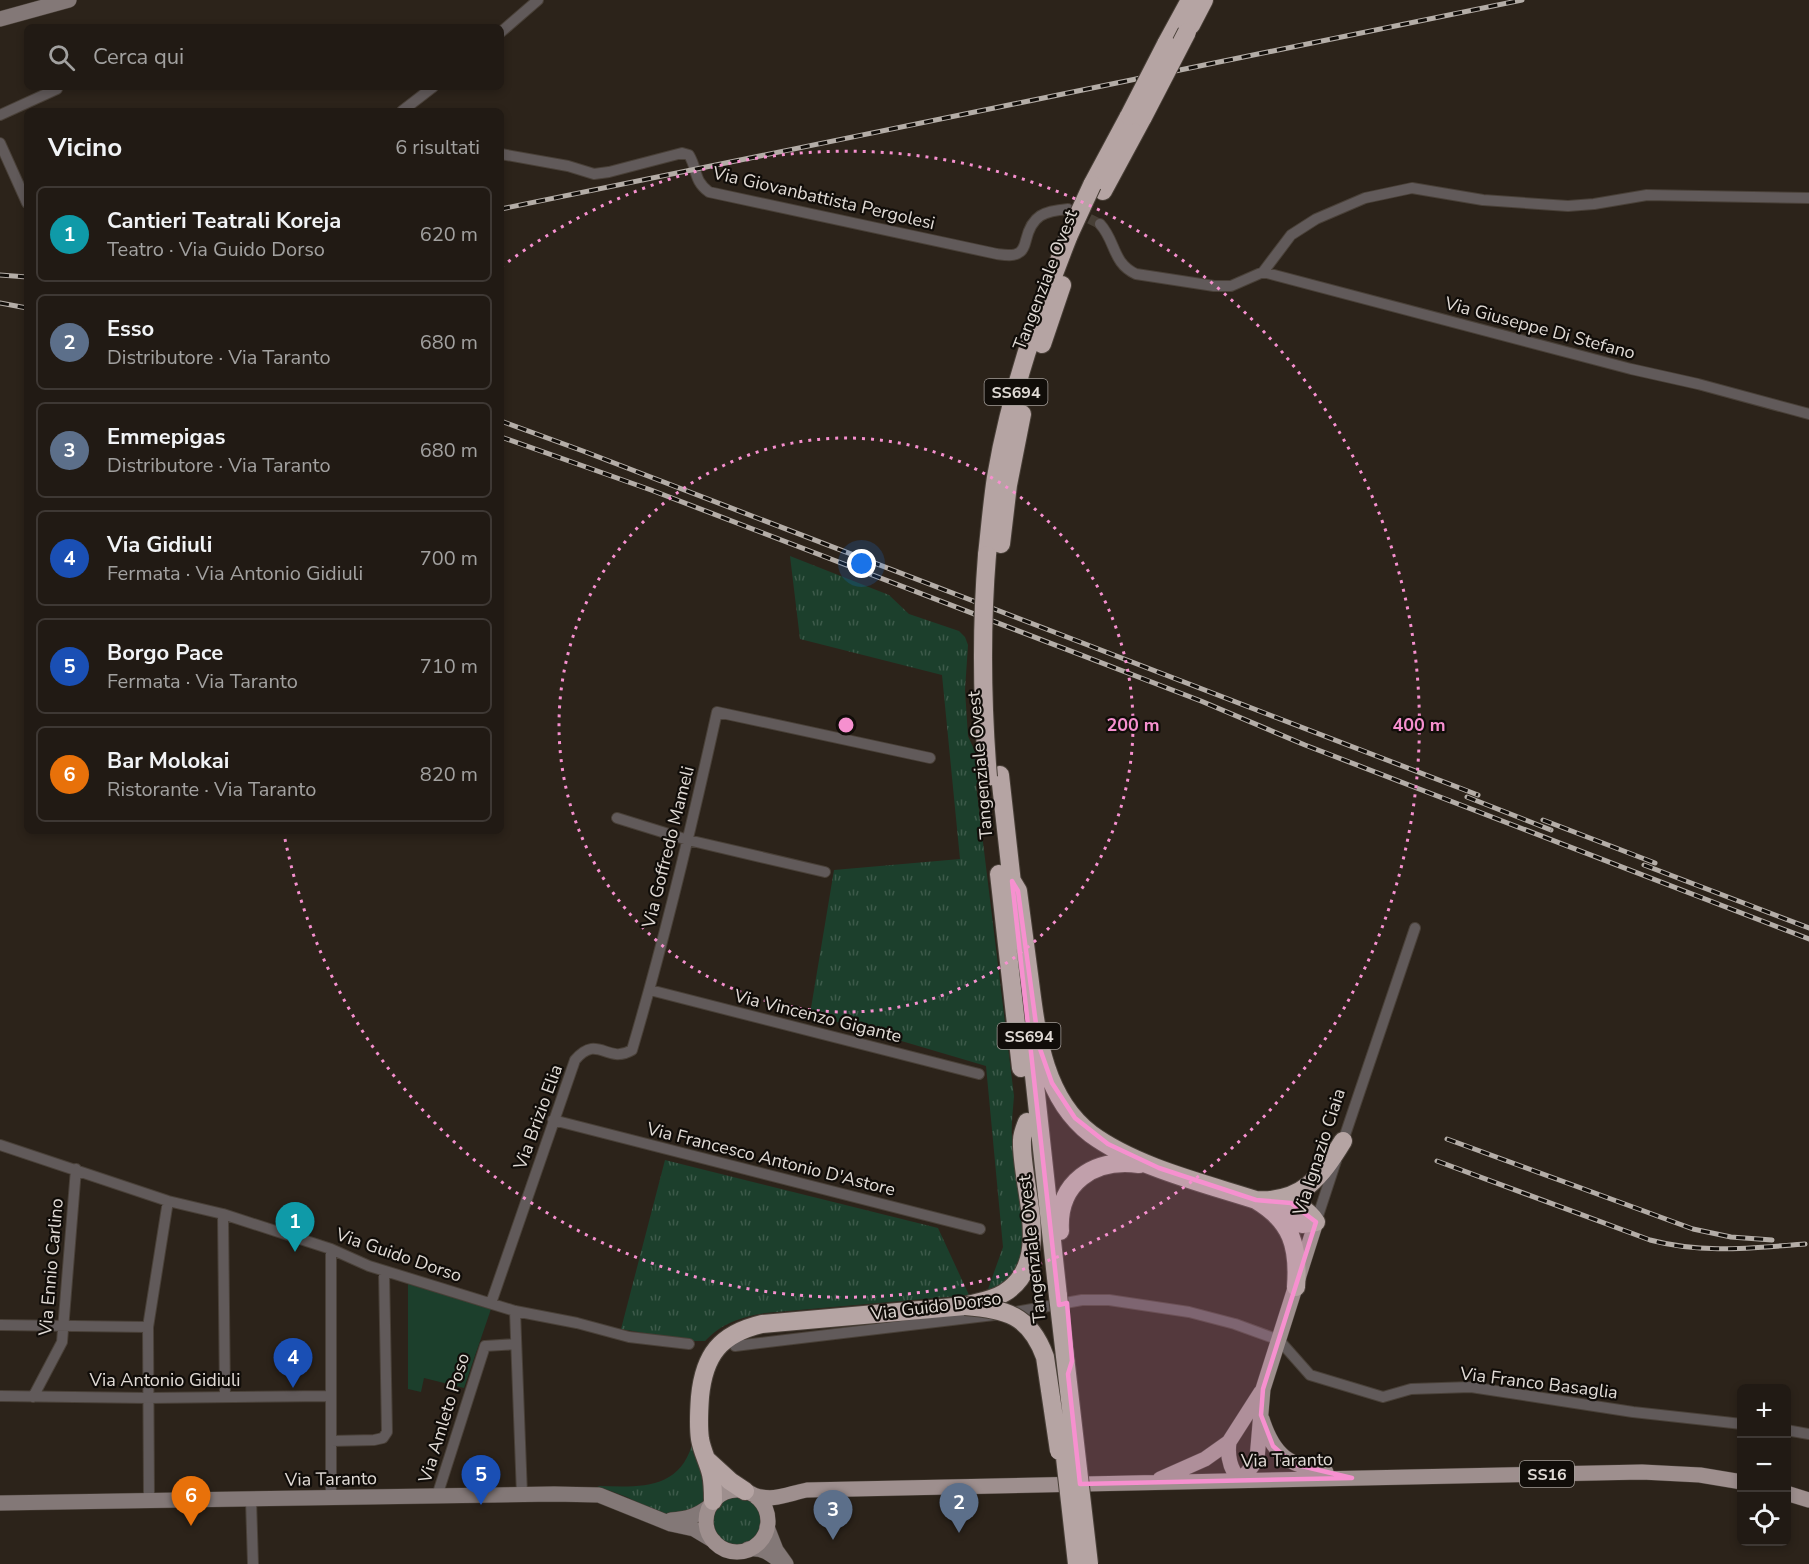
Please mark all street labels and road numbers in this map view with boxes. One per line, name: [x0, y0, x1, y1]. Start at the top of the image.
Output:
street label: Via Giovanbattista Pergolesi: [710, 161, 938, 235]
street label: Tangenziale Ovest: [1007, 206, 1083, 354]
street label: Via Giuseppe Di Stefano: [1441, 291, 1638, 365]
road number: SS694: [984, 379, 1048, 405]
street label: Tangenziale Ovest: [962, 689, 998, 840]
street label: Via Goffredo Mameli: [636, 764, 700, 931]
street label: Via Vincenzo Gigante: [731, 983, 904, 1048]
road number: SS694: [998, 1023, 1060, 1049]
street label: Via Brizio Elia: [508, 1061, 568, 1174]
street label: Via Ignazio Ciaia: [1287, 1085, 1351, 1220]
street label: Via Francesco Antonio D'Astore: [643, 1116, 898, 1202]
street label: Tangenziale Ovest: [1012, 1173, 1052, 1324]
street label: Via Ennio Carlino: [33, 1197, 69, 1338]
street label: Via Guido Dorso: [332, 1222, 465, 1288]
street label: Via Guido Dorso: [868, 1286, 1003, 1326]
street label: Via Amleto Poso: [413, 1350, 475, 1487]
street label: Via Franco Basaglia: [1458, 1361, 1619, 1405]
street label: Via Antonio Gidiuli: [89, 1368, 240, 1392]
street label: Via Taranto: [1240, 1447, 1333, 1473]
road number: SS16: [1520, 1461, 1574, 1487]
street label: Via Taranto: [284, 1466, 377, 1492]

